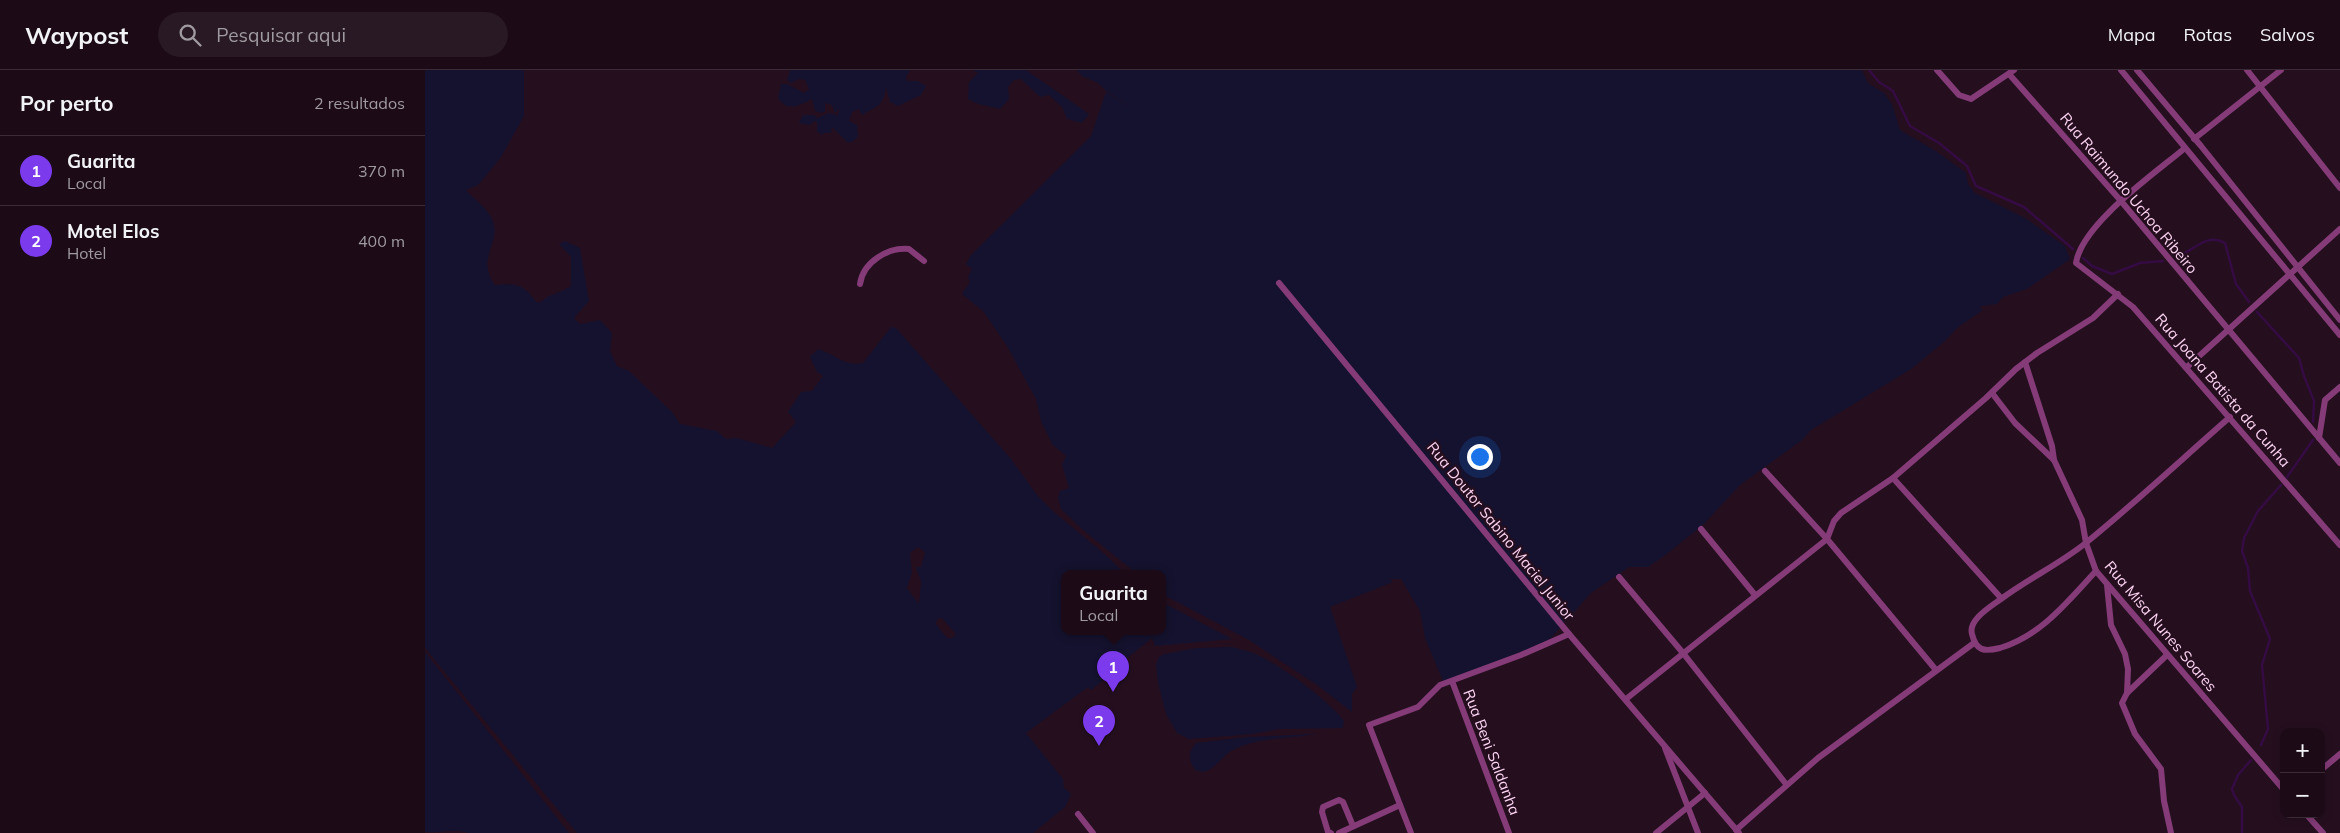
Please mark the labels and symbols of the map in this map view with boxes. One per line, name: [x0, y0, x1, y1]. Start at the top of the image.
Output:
street label: Rua Raimundo Uchoa Ribeiro: [2056, 109, 2202, 277]
street label: Rua Joana Batista da Cunha: [2151, 309, 2295, 471]
street label: Rua Doutor Sabino Maciel Junior: [1423, 438, 1579, 624]
your location: [1467, 444, 1493, 470]
street label: Rua Misa Nunes Soares: [2101, 557, 2221, 695]
pin: 1: [1097, 651, 1129, 692]
street label: Rua Beni Saldanha: [1459, 686, 1525, 818]
pin: 2: [1083, 705, 1115, 746]

